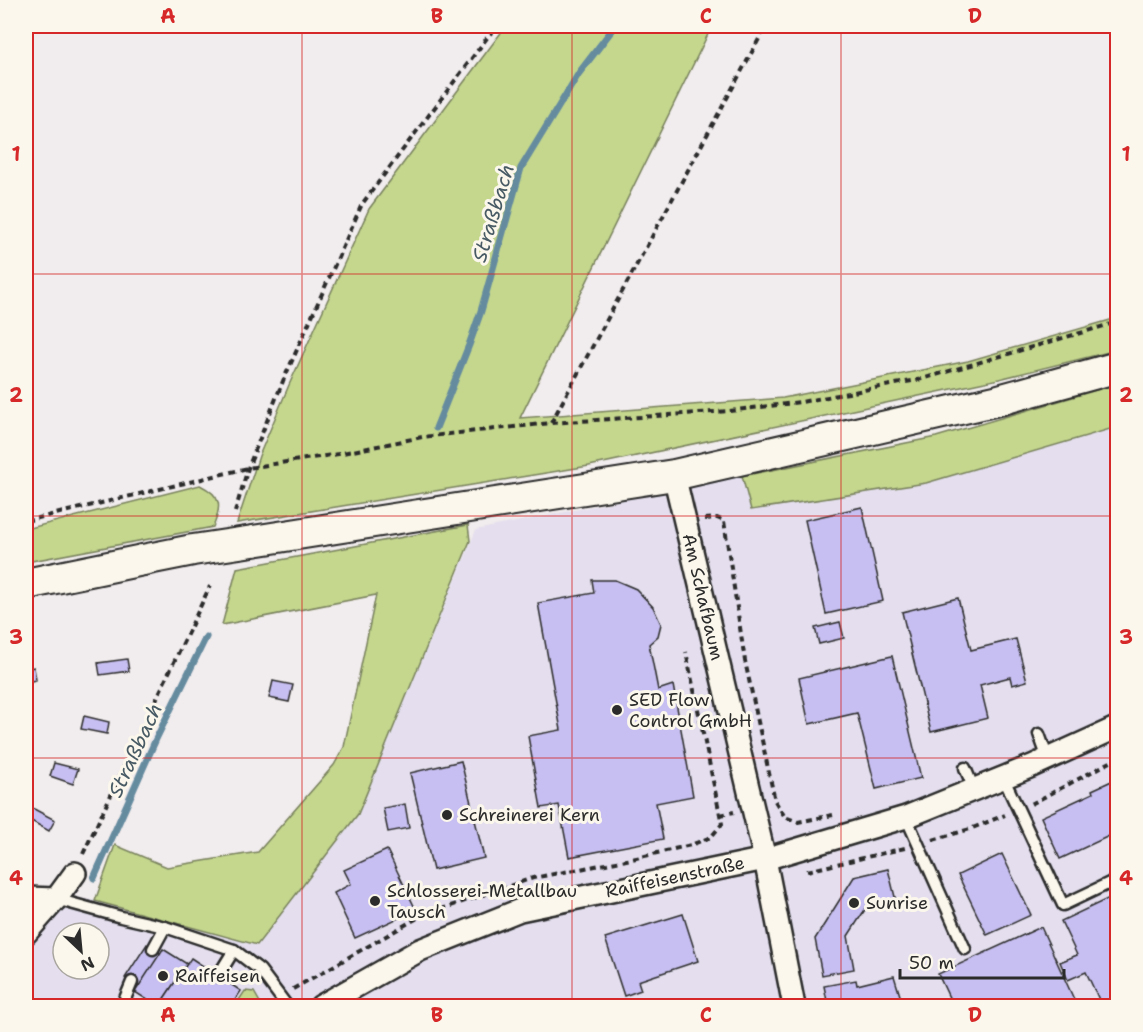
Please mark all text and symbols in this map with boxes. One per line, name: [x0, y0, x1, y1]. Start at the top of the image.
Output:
text: A: [160, 3, 176, 29]
text: B: [431, 3, 443, 29]
text: C: [700, 3, 712, 29]
text: D: [968, 3, 982, 29]
text: 1: [11, 141, 21, 167]
text: 1: [1121, 141, 1131, 167]
water label: Straßbach: [466, 161, 520, 265]
text: 2: [9, 382, 23, 408]
text: 2: [1119, 382, 1133, 408]
street label: Am Schafbaum: [677, 531, 729, 663]
text: 3: [9, 624, 23, 650]
text: 3: [1119, 624, 1133, 650]
place label: SED Flow Control GmbH: [629, 688, 752, 733]
water label: Straßbach: [102, 699, 168, 801]
marker: SED Flow Control GmbH: [610, 703, 624, 717]
place label: Schreinerei Kern: [459, 803, 600, 827]
marker: Schreinerei Kern: [440, 808, 454, 822]
street label: Raiffeisenstraße: [603, 851, 747, 903]
text: 4: [9, 865, 23, 891]
text: 4: [1119, 865, 1133, 891]
place label: Schlosserei-Metallbau Tausch: [387, 879, 577, 924]
place label: Sunrise: [866, 891, 928, 915]
marker: Schlosserei-Metallbau Tausch: [368, 894, 382, 908]
marker: Sunrise: [847, 896, 861, 910]
north arrow: [51, 921, 111, 981]
scale bar: [900, 942, 1064, 980]
text: 50 m: [909, 951, 954, 975]
text: N: [77, 952, 98, 976]
place label: Raiffeisen: [175, 964, 260, 988]
marker: Raiffeisen: [156, 969, 170, 983]
text: A: [160, 1002, 176, 1028]
text: B: [431, 1002, 443, 1028]
text: C: [700, 1002, 712, 1028]
text: D: [968, 1002, 982, 1028]

